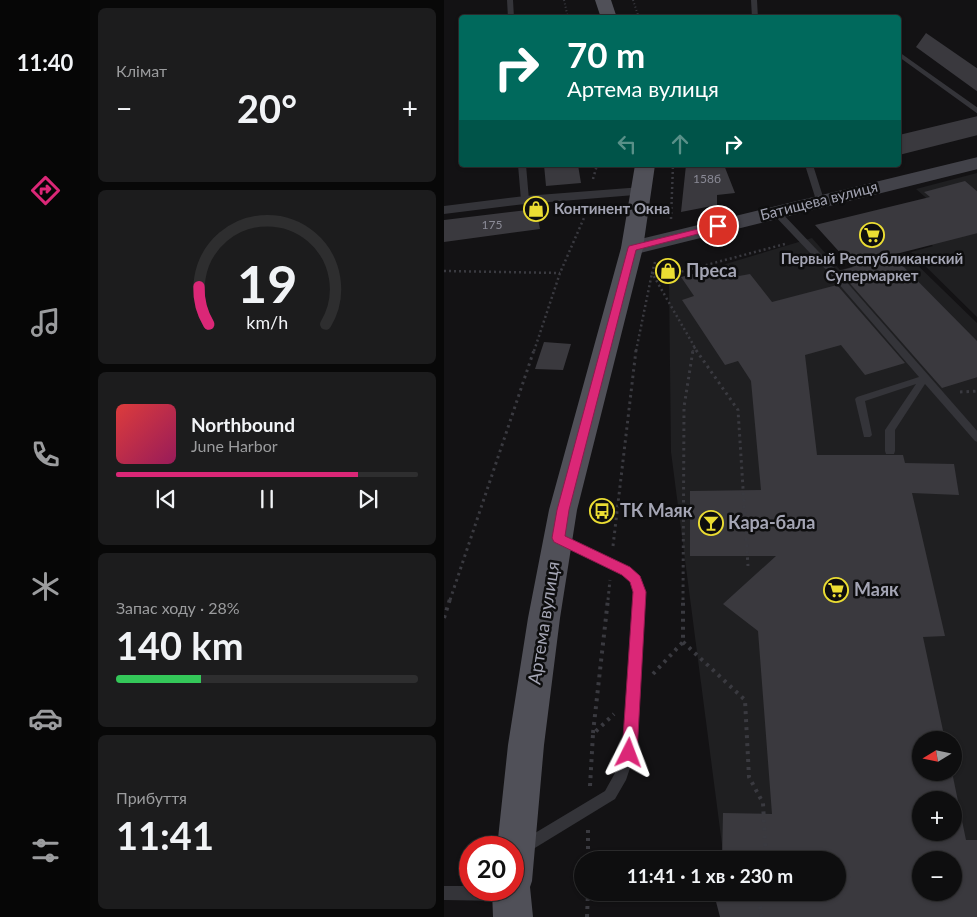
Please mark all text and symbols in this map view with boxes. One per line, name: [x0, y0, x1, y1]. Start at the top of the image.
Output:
text: 70 m: [567, 33, 645, 75]
icon: right: [484, 35, 549, 100]
text: 11:40: [17, 49, 73, 76]
text: Клімат: [116, 61, 167, 80]
text: Артема вулиця: [567, 75, 719, 102]
text: 20°: [237, 85, 297, 131]
text: −: [116, 91, 132, 125]
text: +: [402, 91, 418, 125]
icon: left: [613, 130, 641, 158]
icon: ahead: [666, 130, 694, 158]
icon: right: [719, 130, 747, 158]
house number: 158б: [693, 171, 721, 186]
icon: directions: [28, 173, 63, 208]
street label: Батищева вулиця: [758, 177, 879, 223]
shop icon: Континент Окна: [523, 196, 549, 222]
place label: Континент Окна: [554, 199, 670, 217]
pin: [697, 205, 739, 247]
icon: arrive: [704, 212, 732, 240]
house number: 175: [482, 217, 502, 232]
supermarket icon: Первый Республиканский Супермаркет: [859, 222, 885, 248]
place label: Первый Республиканский Супермаркет: [781, 249, 963, 284]
text: 19: [237, 252, 297, 314]
shop icon: Преса: [655, 258, 681, 284]
place label: Преса: [686, 259, 737, 281]
icon: music: [28, 305, 63, 340]
text: km/h: [246, 311, 288, 333]
text: Northbound: [191, 413, 295, 436]
text: June Harbor: [191, 436, 278, 455]
icon: phone: [28, 437, 63, 472]
icon: previous: [152, 485, 180, 513]
icon: pause: [253, 485, 281, 513]
icon: next: [354, 485, 382, 513]
bus stop icon: ТК Маяк: [589, 498, 615, 524]
place label: ТК Маяк: [620, 499, 693, 521]
bar icon: Кара-бала: [698, 510, 724, 536]
place label: Кара-бала: [728, 511, 815, 533]
street label: Артема вулиця: [522, 560, 564, 686]
icon: climate: [28, 569, 63, 604]
supermarket icon: Маяк: [823, 577, 849, 603]
place label: Маяк: [854, 578, 899, 600]
text: Запас ходу · 28%: [116, 598, 240, 617]
text: 140 km: [116, 622, 244, 668]
icon: car: [28, 701, 63, 736]
position arrow: [602, 726, 654, 778]
north arrow: [912, 731, 962, 781]
map controls: [912, 731, 962, 901]
text: Прибуття: [116, 788, 187, 807]
button: +: [912, 791, 962, 841]
text: 11:41: [116, 812, 214, 858]
icon: filters: [28, 833, 63, 868]
speed limit sign: 20: [459, 836, 524, 901]
button: −: [912, 851, 962, 901]
text: 11:41 · 1 хв · 230 m: [627, 864, 793, 887]

